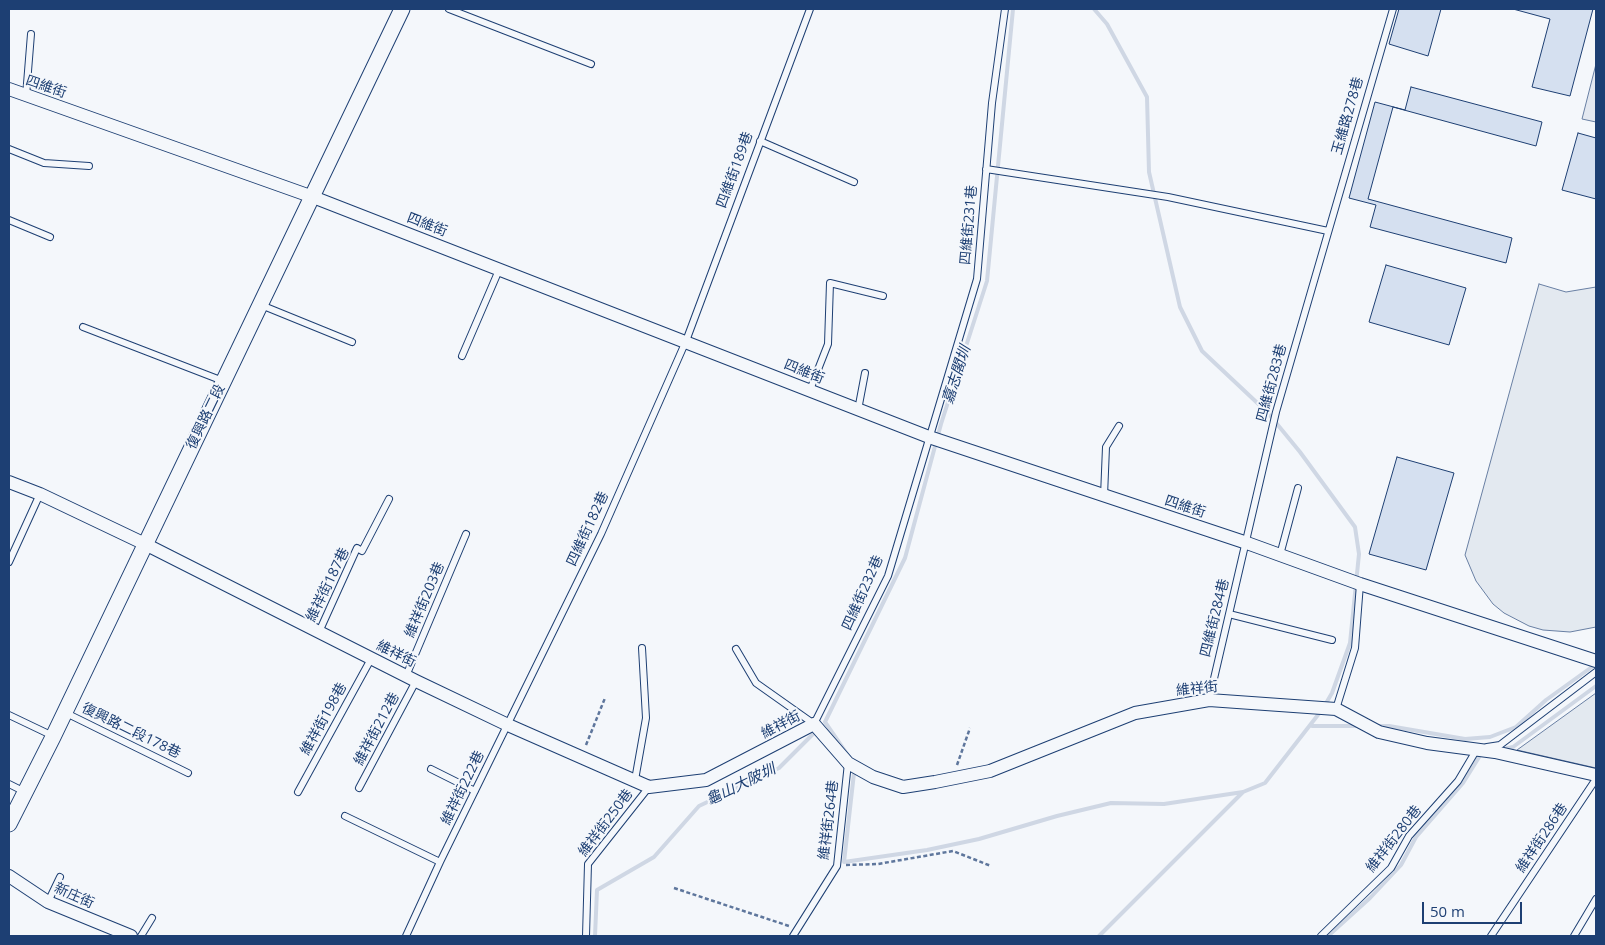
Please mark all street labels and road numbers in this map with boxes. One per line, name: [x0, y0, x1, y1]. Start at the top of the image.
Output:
street label: 四維街: [23, 72, 69, 102]
street label: 玉維路278巷: [1329, 75, 1367, 157]
street label: 四維街189巷: [713, 130, 757, 210]
street label: 四維街231巷: [957, 184, 981, 266]
street label: 四維街: [404, 210, 450, 240]
street label: 四維街283巷: [1254, 342, 1290, 424]
street label: 四維街: [781, 356, 827, 388]
street label: 復興路二段: [183, 382, 229, 452]
street label: 四維街182巷: [563, 489, 613, 569]
street label: 四維街: [1162, 493, 1208, 521]
street label: 維祥街187巷: [303, 545, 353, 625]
street label: 四維街232巷: [839, 553, 887, 633]
street label: 維祥街203巷: [402, 560, 448, 640]
street label: 四維街284巷: [1197, 577, 1233, 659]
street label: 維祥街: [373, 637, 419, 671]
street label: 維祥街: [1175, 678, 1219, 700]
street label: 維祥街198巷: [297, 680, 351, 758]
street label: 維祥街212巷: [351, 690, 403, 768]
street label: 復興路二段178巷: [79, 700, 183, 762]
street label: 維祥街: [759, 708, 803, 742]
street label: 維祥街222巷: [438, 748, 488, 828]
street label: 維祥街264巷: [816, 779, 842, 861]
street label: 維祥街250巷: [575, 786, 637, 860]
street label: 維祥街286巷: [1513, 800, 1571, 876]
street label: 維祥街280巷: [1363, 802, 1425, 876]
street label: 新庄街: [51, 880, 97, 912]

